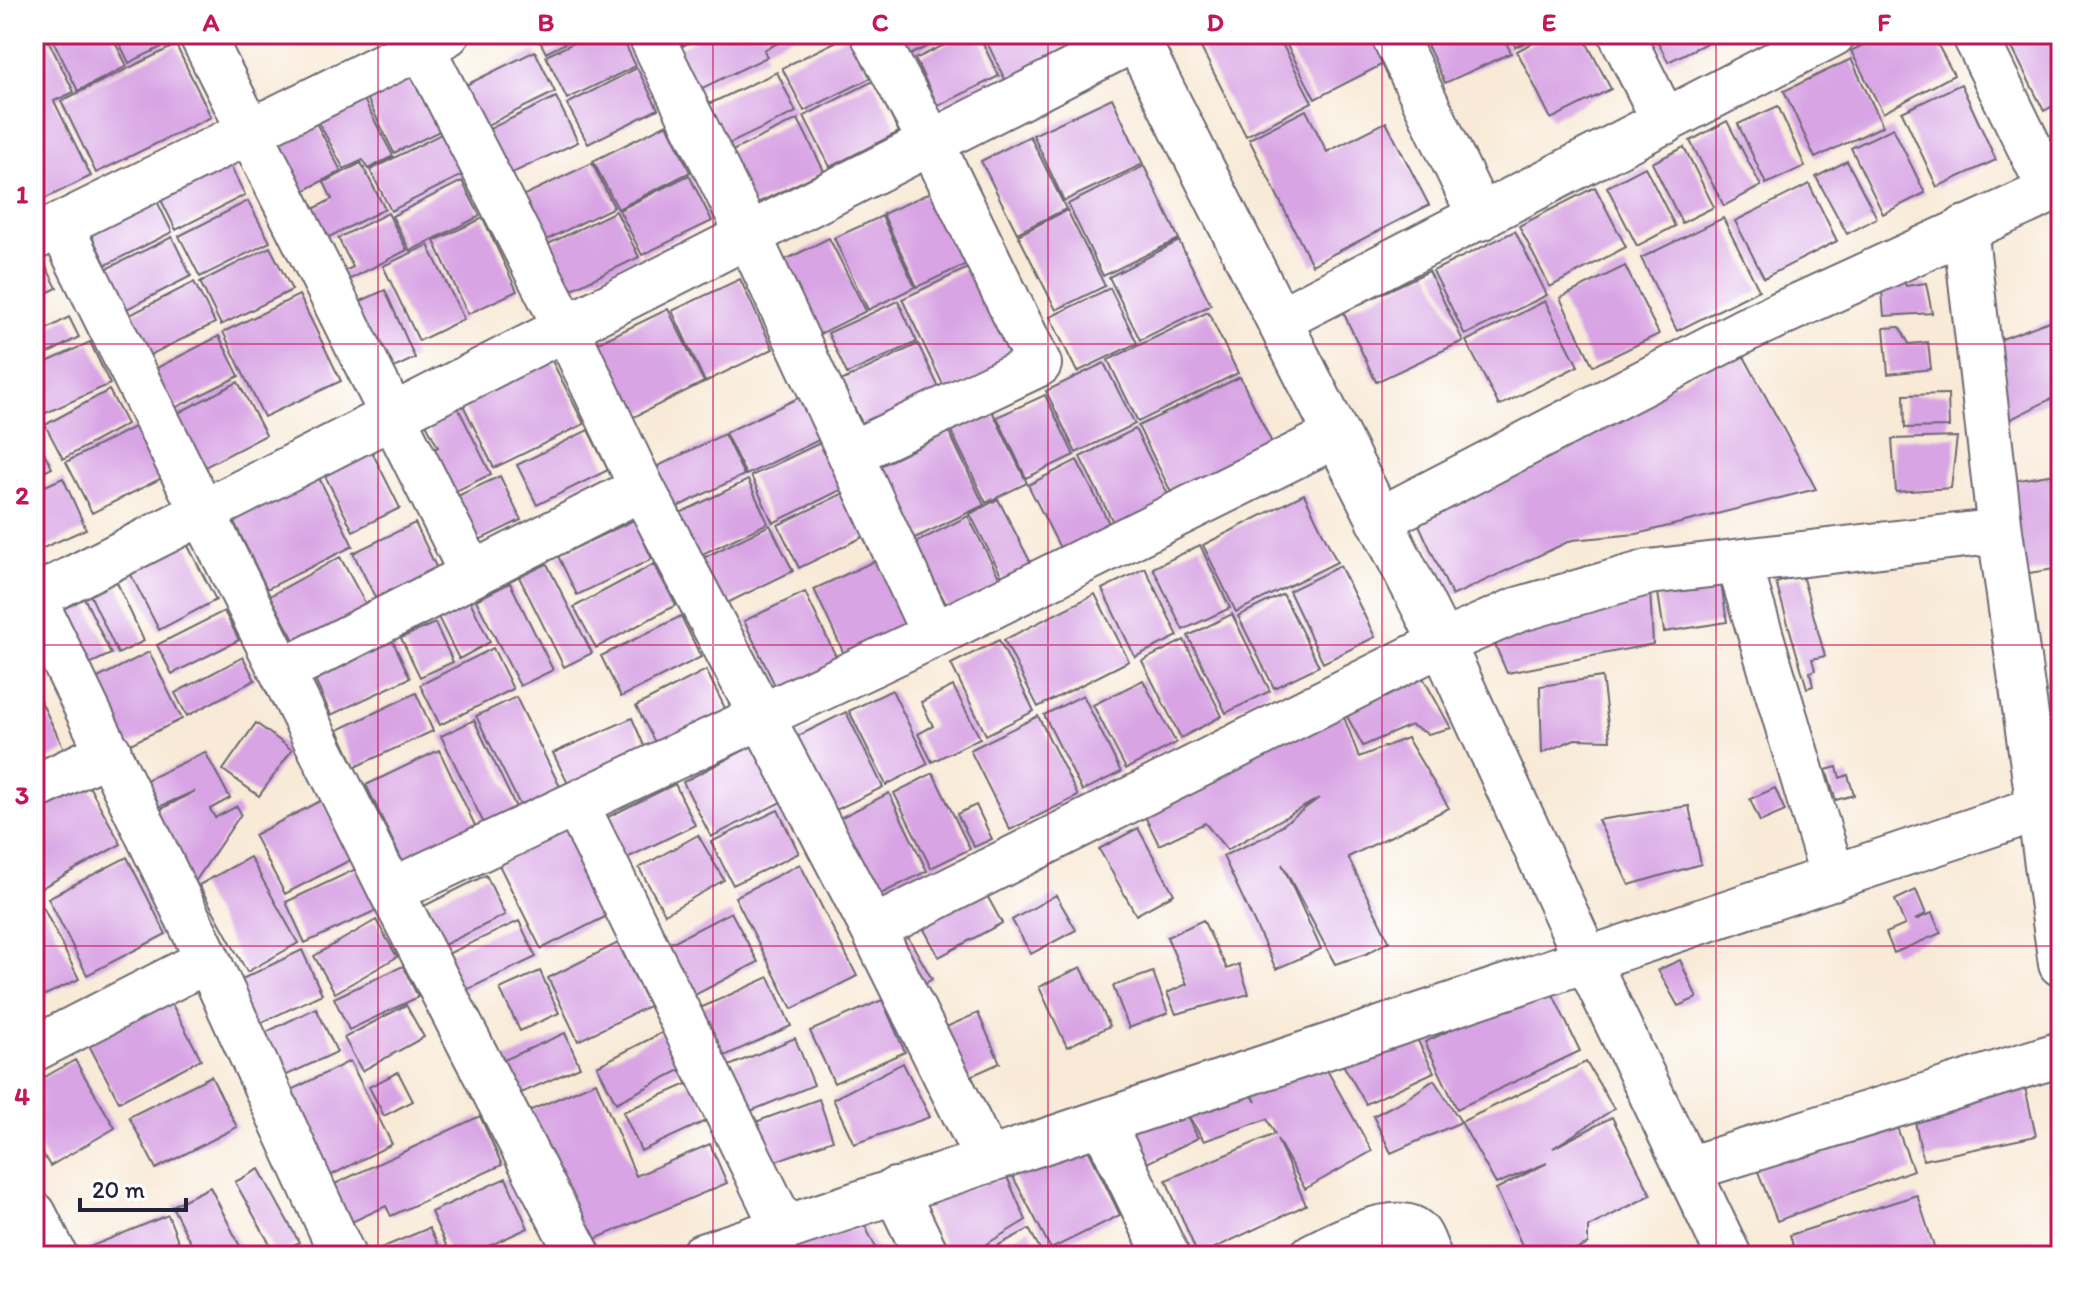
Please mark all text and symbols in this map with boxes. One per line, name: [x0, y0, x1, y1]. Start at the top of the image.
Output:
text: A: [202, 6, 220, 38]
text: B: [538, 6, 555, 38]
text: C: [872, 6, 889, 38]
text: D: [1206, 6, 1224, 38]
text: E: [1542, 6, 1556, 38]
text: F: [1877, 6, 1891, 38]
text: 1: [16, 178, 28, 210]
text: 2: [15, 479, 29, 511]
text: 3: [15, 779, 29, 811]
text: 4: [14, 1080, 30, 1112]
scale bar: [80, 1162, 186, 1212]
text: 20 m: [92, 1175, 145, 1204]

